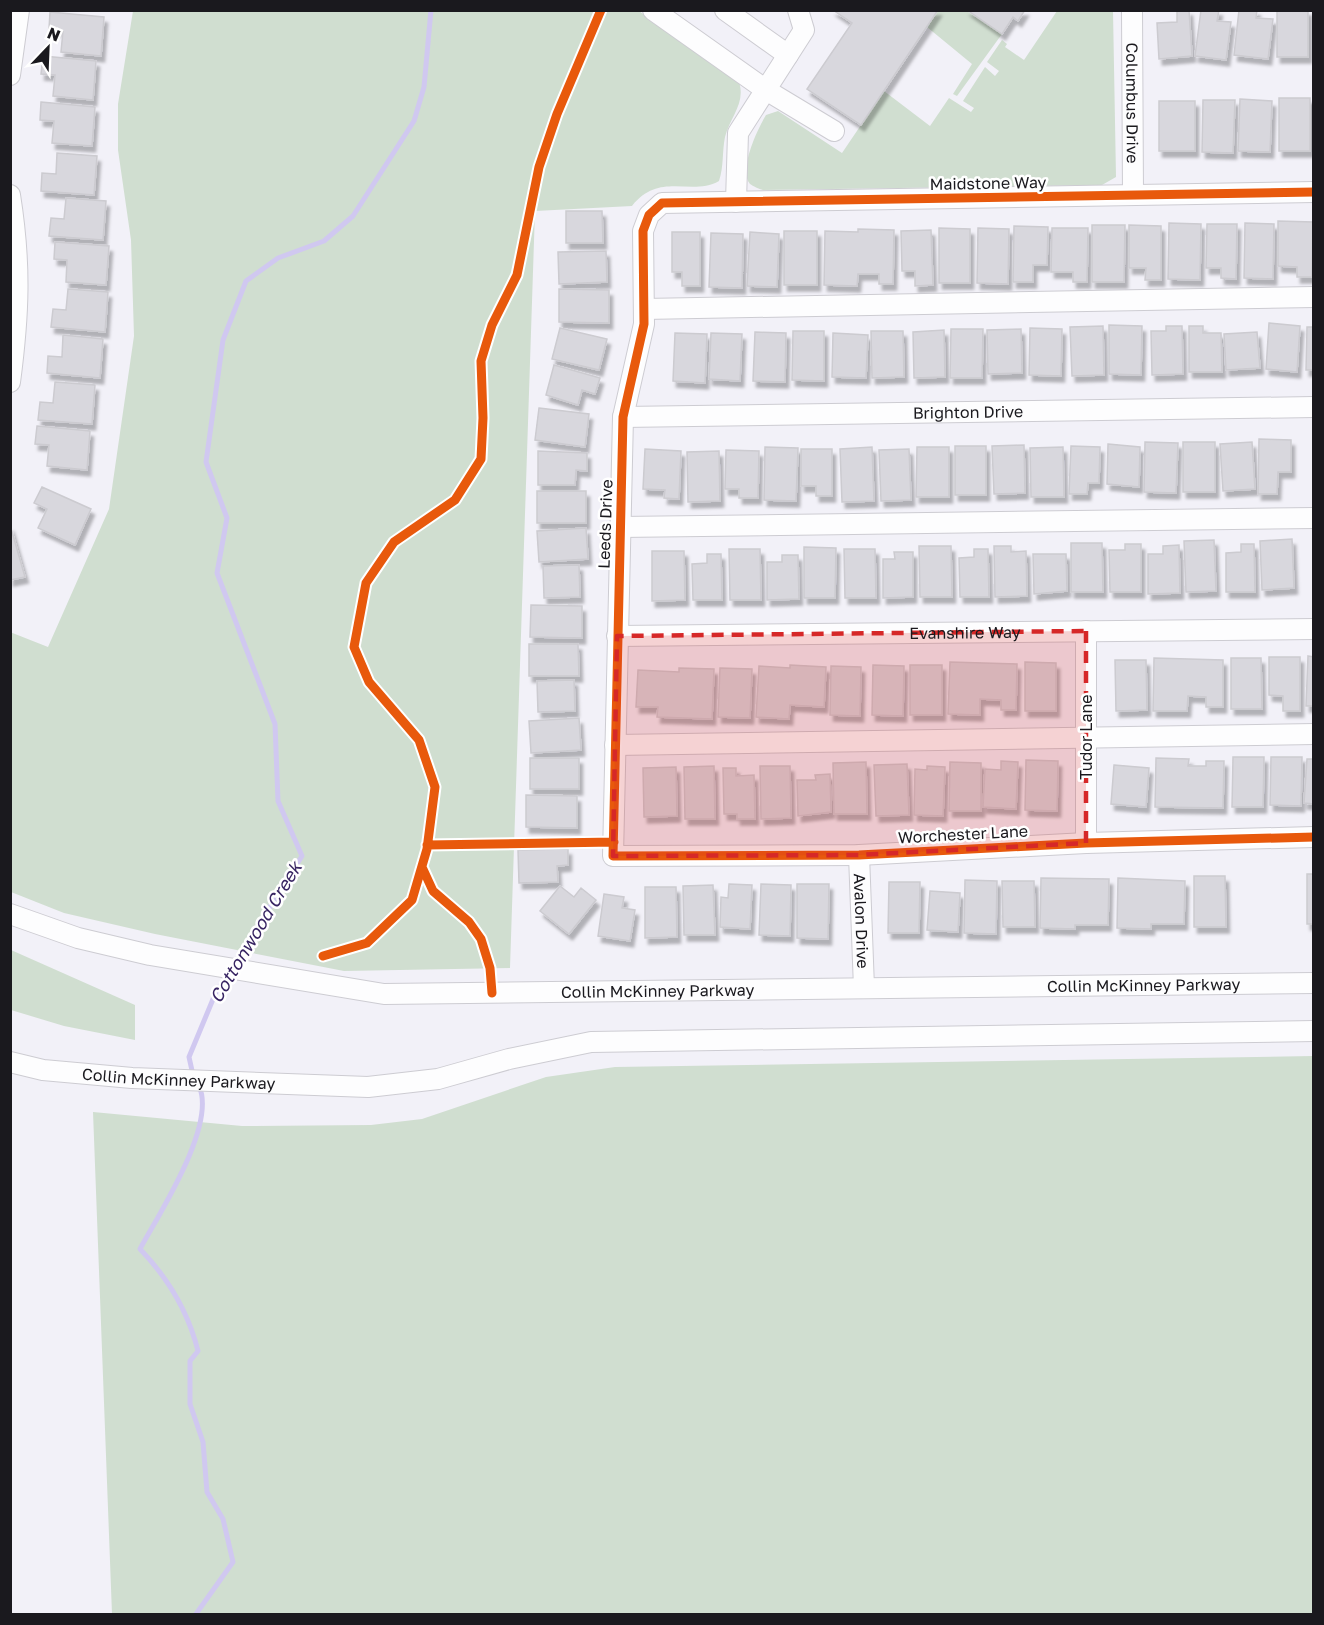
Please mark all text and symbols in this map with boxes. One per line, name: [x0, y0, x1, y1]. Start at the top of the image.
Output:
north arrow: [18, 18, 78, 78]
text: N: [44, 23, 63, 46]
street label: Columbus Drive: [1122, 42, 1143, 164]
street label: Maidstone Way: [929, 172, 1047, 194]
street label: Brighton Drive: [913, 401, 1023, 423]
street label: Leeds Drive: [593, 479, 617, 569]
street label: Evanshire Way: [909, 622, 1021, 643]
street label: Tudor Lane: [1076, 694, 1096, 780]
street label: Worchester Lane: [898, 821, 1028, 847]
water label: Cottonwood Creek: [204, 856, 307, 1007]
street label: Avalon Drive: [850, 873, 873, 969]
street label: Collin McKinney Parkway: [1047, 974, 1241, 996]
street label: Collin McKinney Parkway: [561, 980, 755, 1002]
street label: Collin McKinney Parkway: [81, 1064, 276, 1093]

